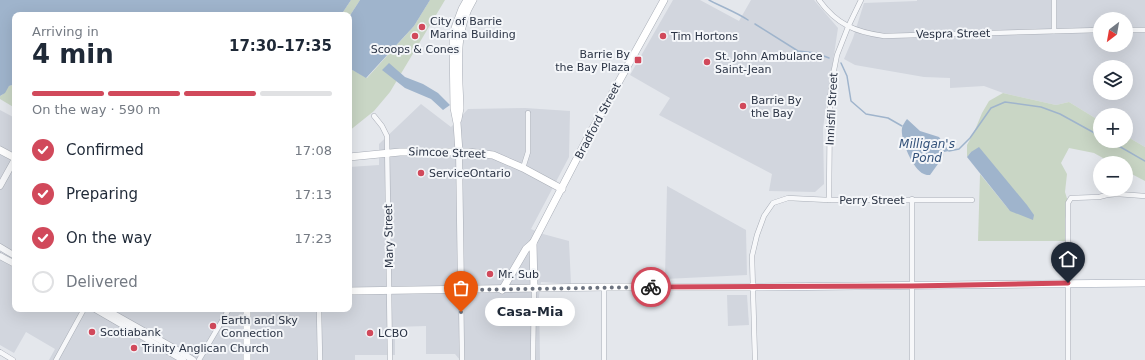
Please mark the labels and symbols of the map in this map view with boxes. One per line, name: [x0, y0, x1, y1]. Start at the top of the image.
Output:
north arrow: [1093, 12, 1133, 52]
place label: City of Barrie Marina Building: [430, 15, 516, 41]
marker: City of Barrie Marina Building: [417, 22, 427, 32]
street label: Vespra Street: [916, 27, 991, 41]
place label: Tim Hortons: [670, 30, 738, 43]
marker: Scoops & Cones: [410, 31, 420, 41]
marker: Tim Hortons: [658, 31, 668, 41]
place label: Scoops & Cones: [371, 43, 460, 56]
place label: Barrie By the Bay Plaza: [555, 48, 630, 74]
place label: St. John Ambulance Saint-Jean: [715, 50, 823, 76]
marker: Barrie By the Bay Plaza: [633, 55, 643, 65]
marker: St. John Ambulance Saint-Jean: [702, 57, 712, 67]
street label: Innisfil Street: [824, 72, 840, 146]
street label: Bradford Street: [572, 80, 624, 161]
place label: Barrie By the Bay: [751, 94, 802, 120]
marker: Barrie By the Bay: [738, 101, 748, 111]
water label: Milligan's Pond: [899, 137, 955, 165]
street label: Simcoe Street: [408, 145, 486, 161]
place label: ServiceOntario: [429, 167, 511, 180]
marker: ServiceOntario: [416, 168, 426, 178]
street label: Perry Street: [839, 194, 905, 207]
street label: Mary Street: [382, 203, 396, 268]
pin: [1051, 242, 1085, 283]
courier: [631, 267, 671, 307]
place label: Mr. Sub: [498, 268, 539, 281]
marker: Mr. Sub: [485, 269, 495, 279]
pin: [444, 271, 478, 312]
callout: Casa-Mia: [485, 298, 575, 326]
place label: Earth and Sky Connection: [221, 314, 298, 340]
marker: Earth and Sky Connection: [208, 321, 218, 331]
place label: Scotiabank: [100, 326, 162, 339]
marker: Scotiabank: [87, 327, 97, 337]
place label: LCBO: [378, 327, 408, 340]
marker: LCBO: [365, 328, 375, 338]
place label: Trinity Anglican Church: [141, 342, 269, 355]
marker: Trinity Anglican Church: [129, 343, 139, 353]

